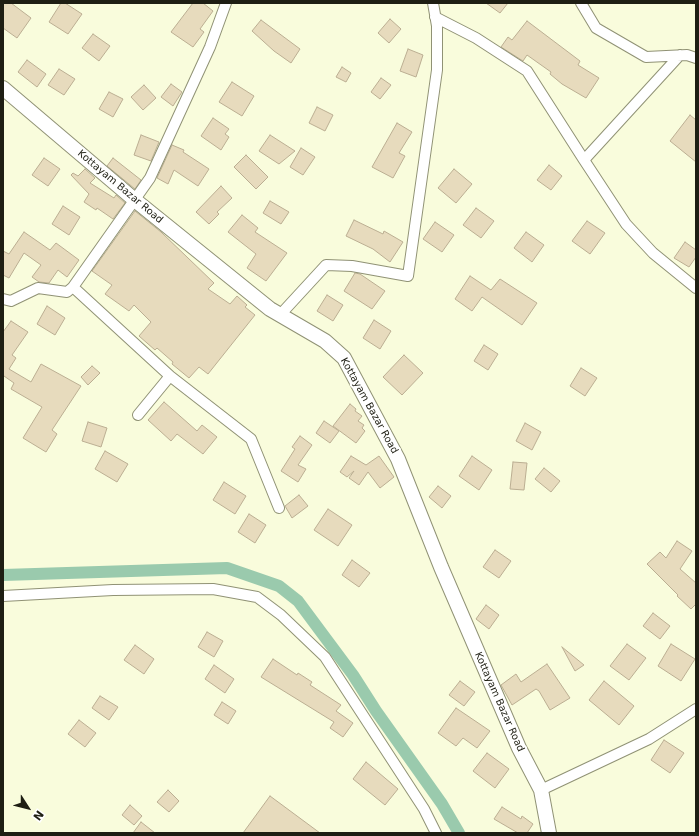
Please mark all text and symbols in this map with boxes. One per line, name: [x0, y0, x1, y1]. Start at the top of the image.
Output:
street label: Kottayam Bazar Road: [75, 148, 165, 226]
street label: Kottayam Bazar Road: [338, 356, 400, 456]
street label: Kottayam Bazar Road: [472, 650, 526, 754]
north arrow: [8, 788, 48, 828]
text: N: [30, 808, 46, 823]

